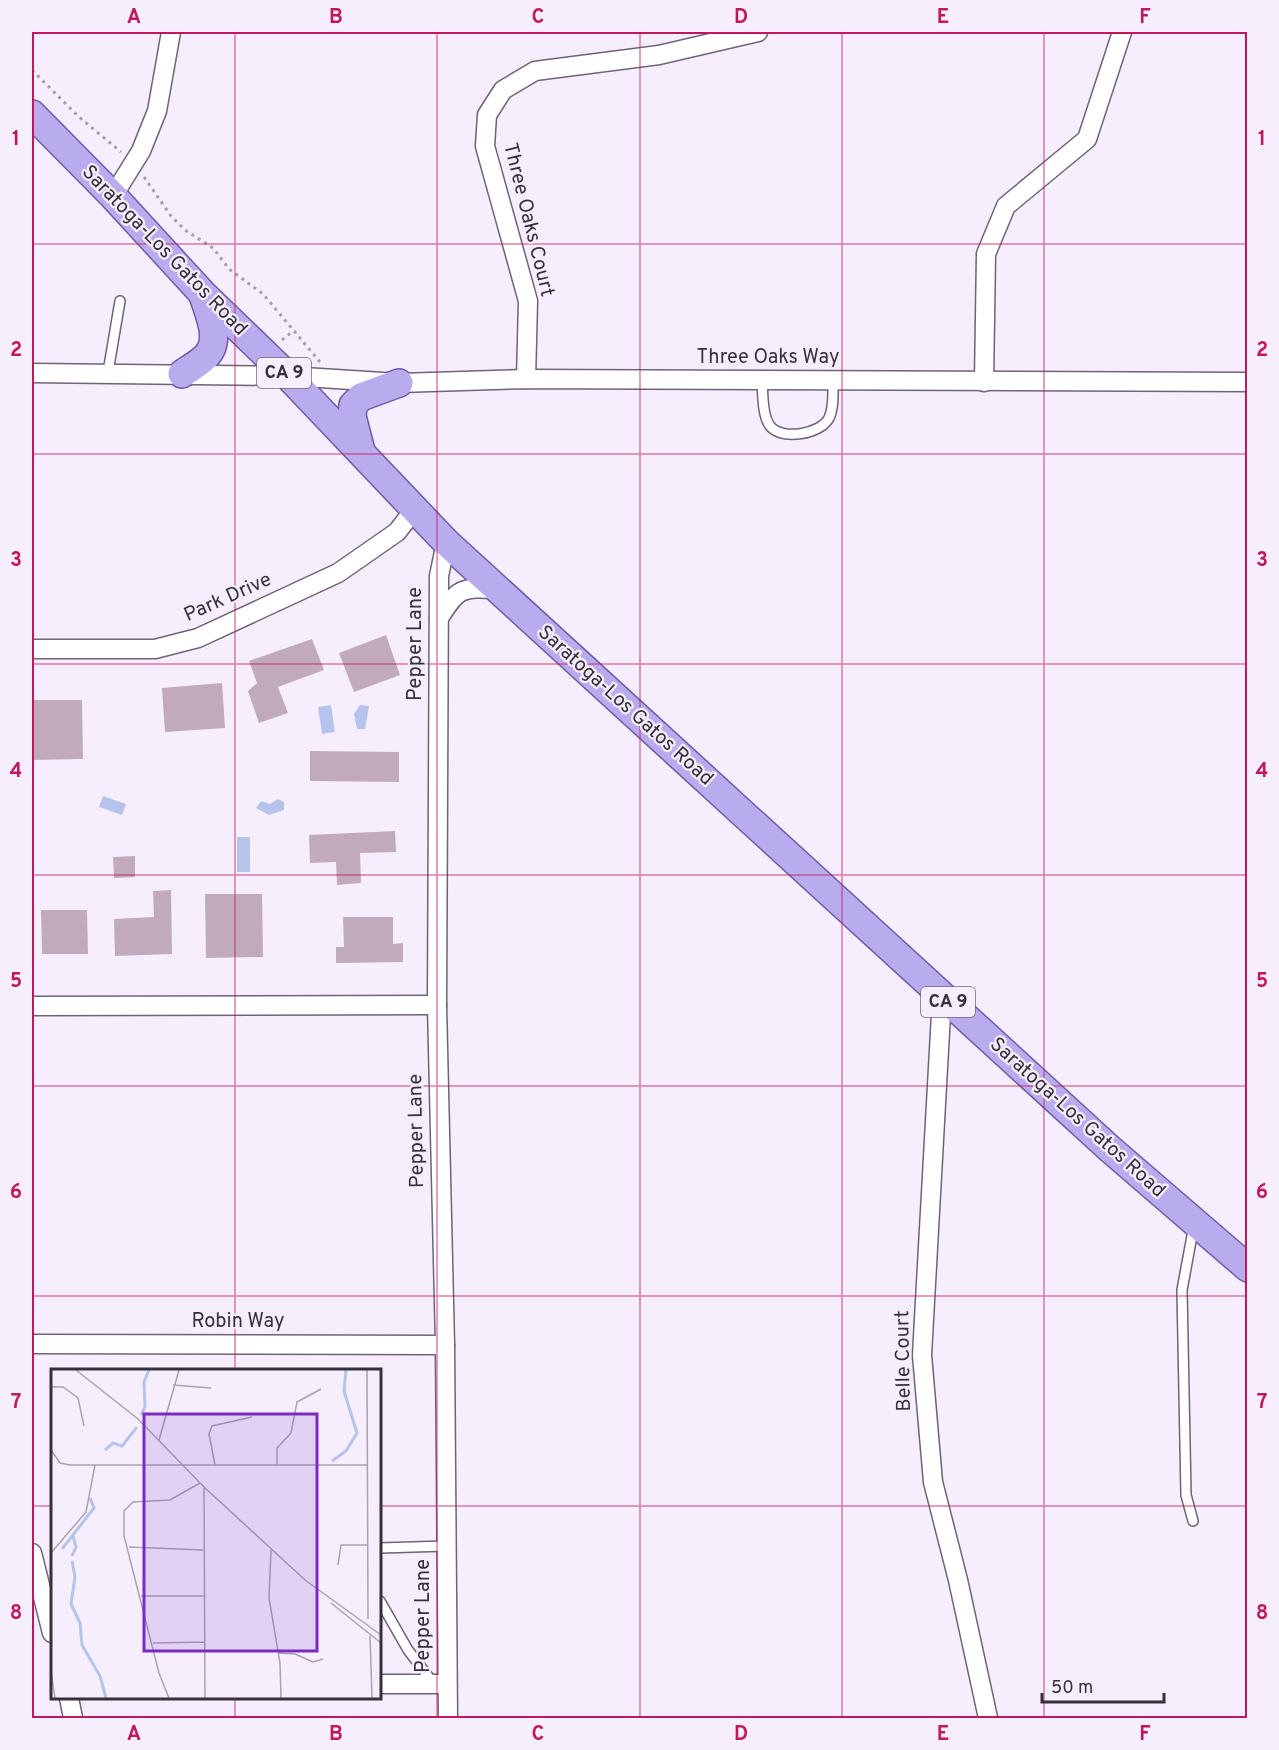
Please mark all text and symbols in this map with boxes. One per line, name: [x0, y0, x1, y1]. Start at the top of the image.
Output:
text: A: [127, 5, 141, 31]
text: B: [329, 5, 343, 31]
text: C: [532, 5, 544, 31]
text: D: [734, 5, 748, 31]
text: E: [937, 5, 949, 31]
text: F: [1139, 5, 1151, 31]
text: 1: [12, 127, 20, 153]
text: 1: [1258, 127, 1266, 153]
street label: Three Oaks Court: [496, 141, 560, 299]
street label: Saratoga-Los Gatos Road: [76, 160, 252, 342]
text: 2: [10, 338, 22, 364]
text: 2: [1256, 338, 1268, 364]
street label: Three Oaks Way: [696, 345, 840, 371]
road number: CA 9: [257, 358, 311, 388]
text: 3: [10, 548, 22, 574]
text: 3: [1256, 548, 1268, 574]
street label: Park Drive: [180, 567, 276, 629]
street label: Pepper Lane: [403, 587, 429, 701]
street label: Saratoga-Los Gatos Road: [532, 620, 718, 792]
text: 4: [10, 759, 22, 785]
text: 4: [1256, 759, 1268, 785]
text: 5: [10, 969, 22, 995]
text: 5: [1256, 969, 1268, 995]
road number: CA 9: [921, 987, 975, 1017]
street label: Saratoga-Los Gatos Road: [984, 1032, 1170, 1204]
street label: Pepper Lane: [403, 1074, 431, 1188]
text: 6: [10, 1180, 22, 1206]
text: 6: [1256, 1180, 1268, 1206]
street label: Robin Way: [191, 1309, 285, 1335]
street label: Belle Court: [890, 1310, 918, 1412]
inset map: [51, 1369, 381, 1699]
text: 7: [11, 1390, 21, 1416]
text: 7: [1257, 1390, 1267, 1416]
street label: Pepper Lane: [411, 1559, 437, 1673]
text: 8: [10, 1601, 22, 1627]
text: 8: [1256, 1601, 1268, 1627]
scale bar: [1042, 1666, 1164, 1704]
text: 50 m: [1051, 1677, 1093, 1700]
text: A: [127, 1722, 141, 1748]
text: B: [329, 1722, 343, 1748]
text: C: [532, 1722, 544, 1748]
text: D: [734, 1722, 748, 1748]
text: E: [937, 1722, 949, 1748]
text: F: [1139, 1722, 1151, 1748]

